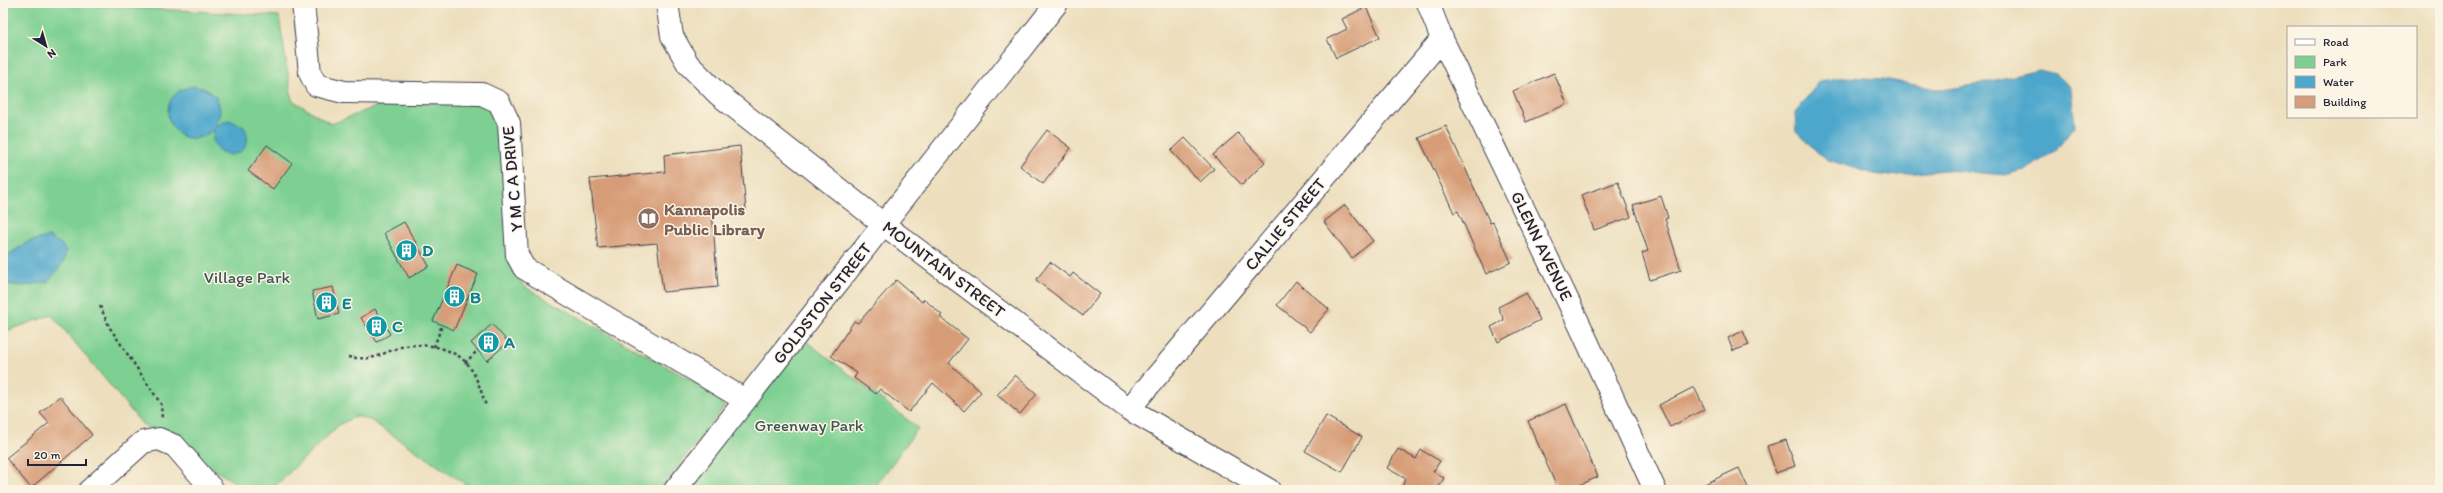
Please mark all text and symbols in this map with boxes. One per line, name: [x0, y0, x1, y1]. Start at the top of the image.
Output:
north arrow: [26, 26, 66, 66]
legend: [2287, 26, 2417, 118]
text: Road: [2323, 35, 2349, 49]
text: N: [45, 46, 59, 61]
text: Park: [2323, 55, 2347, 69]
text: Water: [2323, 75, 2354, 89]
text: Building: [2323, 95, 2367, 109]
street label: Y M C A DRIVE: [497, 125, 527, 233]
street label: CALLIE STREET: [1240, 173, 1330, 274]
street label: GLENN AVENUE: [1507, 188, 1577, 304]
place label: Kannapolis Public Library: [664, 199, 766, 240]
library icon: Kannapolis Public Library: [635, 206, 661, 232]
street label: MOUNTAIN STREET: [879, 216, 1010, 322]
building icon: D: [393, 237, 419, 263]
street label: GOLDSTON STREET: [768, 238, 876, 368]
place label: D: [422, 240, 433, 260]
park label: Village Park: [204, 267, 291, 287]
building icon: B: [442, 284, 468, 310]
place label: B: [470, 287, 481, 307]
building icon: E: [313, 290, 339, 316]
place label: E: [342, 293, 352, 313]
building icon: C: [363, 313, 389, 339]
place label: C: [392, 316, 403, 336]
building icon: A: [476, 329, 502, 355]
place label: A: [503, 332, 515, 352]
park label: Greenway Park: [754, 415, 864, 435]
scale bar: [28, 441, 86, 467]
text: 20 m: [34, 448, 61, 462]

